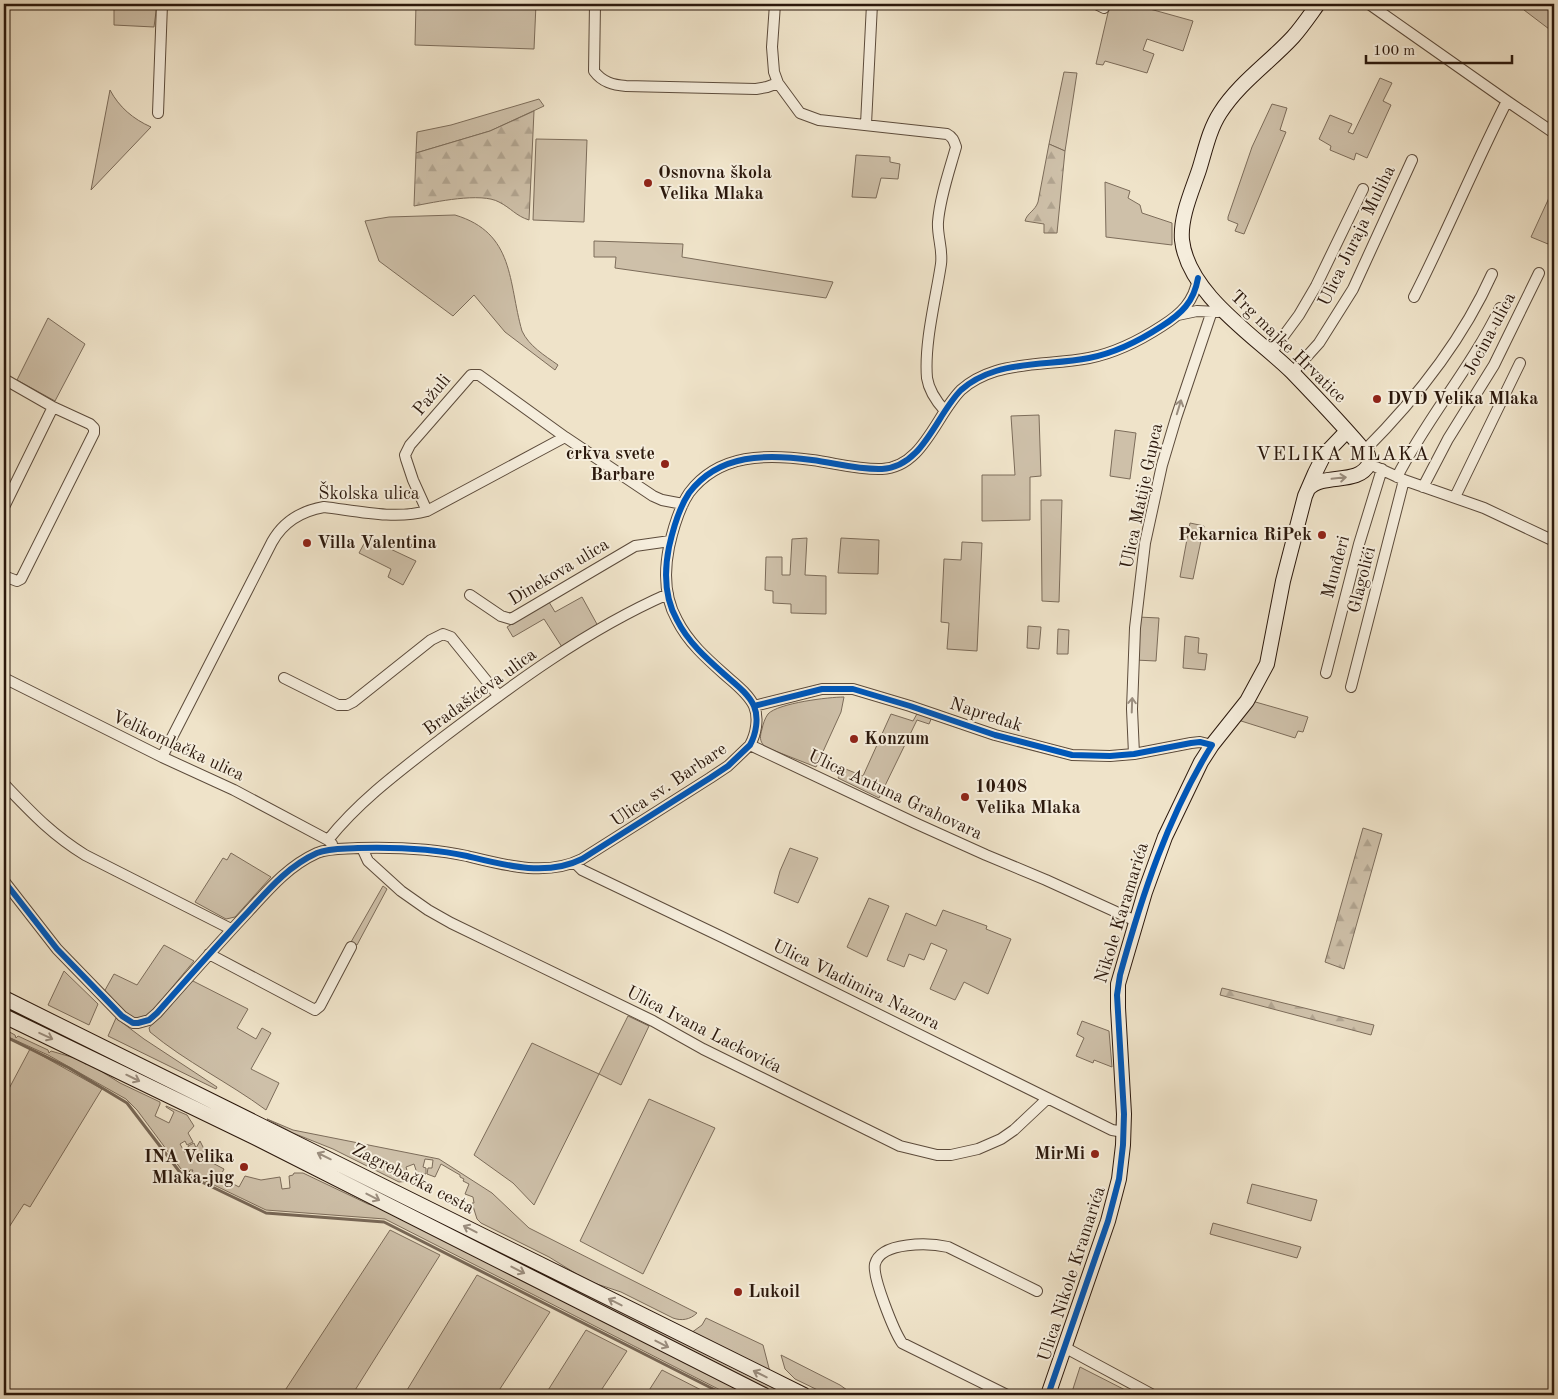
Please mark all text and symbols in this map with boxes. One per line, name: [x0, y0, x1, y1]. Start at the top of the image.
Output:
scale bar: [1366, 32, 1512, 64]
text: 100 m: [1373, 44, 1415, 59]
street label: Ulica Juraja Muliha: [1315, 163, 1399, 309]
place label: Osnovna škola Velika Mlaka: [658, 164, 772, 203]
marker: Osnovna škola Velika Mlaka: [642, 177, 654, 189]
street label: Trg majke Hrvatice: [1227, 287, 1349, 407]
street label: Jocina ulica: [1461, 289, 1519, 378]
street label: Pažuli: [410, 371, 454, 419]
place label: DVD Velika Mlaka: [1387, 390, 1538, 408]
marker: DVD Velika Mlaka: [1371, 393, 1383, 405]
one-way arrow: [1174, 400, 1184, 416]
street label: Ulica Matije Gupca: [1118, 421, 1166, 570]
place label: crkva svete Barbare: [566, 445, 655, 484]
district label: VELIKA MLAKA: [1256, 445, 1430, 465]
marker: crkva svete Barbare: [659, 458, 671, 470]
one-way arrow: [1331, 473, 1347, 483]
street label: Školska ulica: [318, 480, 420, 503]
place label: Pekarnica RiPek: [1178, 526, 1312, 544]
marker: Pekarnica RiPek: [1316, 529, 1328, 541]
street label: Munđeri: [1319, 533, 1353, 600]
place label: Villa Valentina: [317, 534, 437, 552]
street label: Dinekova ulica: [506, 535, 612, 609]
marker: Villa Valentina: [301, 537, 313, 549]
street label: Glagolići: [1345, 545, 1379, 615]
street label: Bradašićeva ulica: [420, 645, 540, 739]
street label: Napredak: [947, 695, 1025, 735]
one-way arrow: [1128, 697, 1137, 713]
street label: Velikomlačka ulica: [109, 707, 247, 785]
place label: Konzum: [864, 730, 930, 748]
marker: Konzum: [848, 733, 860, 745]
street label: Ulica sv. Barbare: [608, 740, 730, 830]
street label: Ulica Antuna Grahovara: [805, 747, 985, 843]
place label: 10408 Velika Mlaka: [975, 778, 1081, 817]
marker: 10408 Velika Mlaka: [959, 791, 971, 803]
street label: Nikole Karamarića: [1092, 840, 1152, 986]
street label: Ulica Vladimira Nazora: [769, 937, 943, 1033]
street label: Ulica Ivana Lackovića: [623, 983, 785, 1077]
one-way arrow: [39, 1032, 54, 1042]
one-way arrow: [125, 1074, 140, 1083]
street label: Zagrebačka cesta: [349, 1140, 477, 1218]
place label: MirMi: [1034, 1145, 1085, 1163]
place label: INA Velika Mlaka-jug: [144, 1148, 234, 1187]
marker: MirMi: [1089, 1148, 1101, 1160]
one-way arrow: [317, 1151, 332, 1160]
marker: INA Velika Mlaka-jug: [238, 1161, 250, 1173]
street label: Ulica Nikole Kramarića: [1035, 1184, 1109, 1364]
one-way arrow: [365, 1192, 380, 1202]
one-way arrow: [462, 1224, 477, 1234]
one-way arrow: [510, 1265, 525, 1275]
place label: Lukoil: [748, 1283, 800, 1301]
marker: Lukoil: [732, 1286, 744, 1298]
one-way arrow: [607, 1297, 622, 1307]
one-way arrow: [655, 1339, 670, 1349]
one-way arrow: [753, 1369, 768, 1378]

